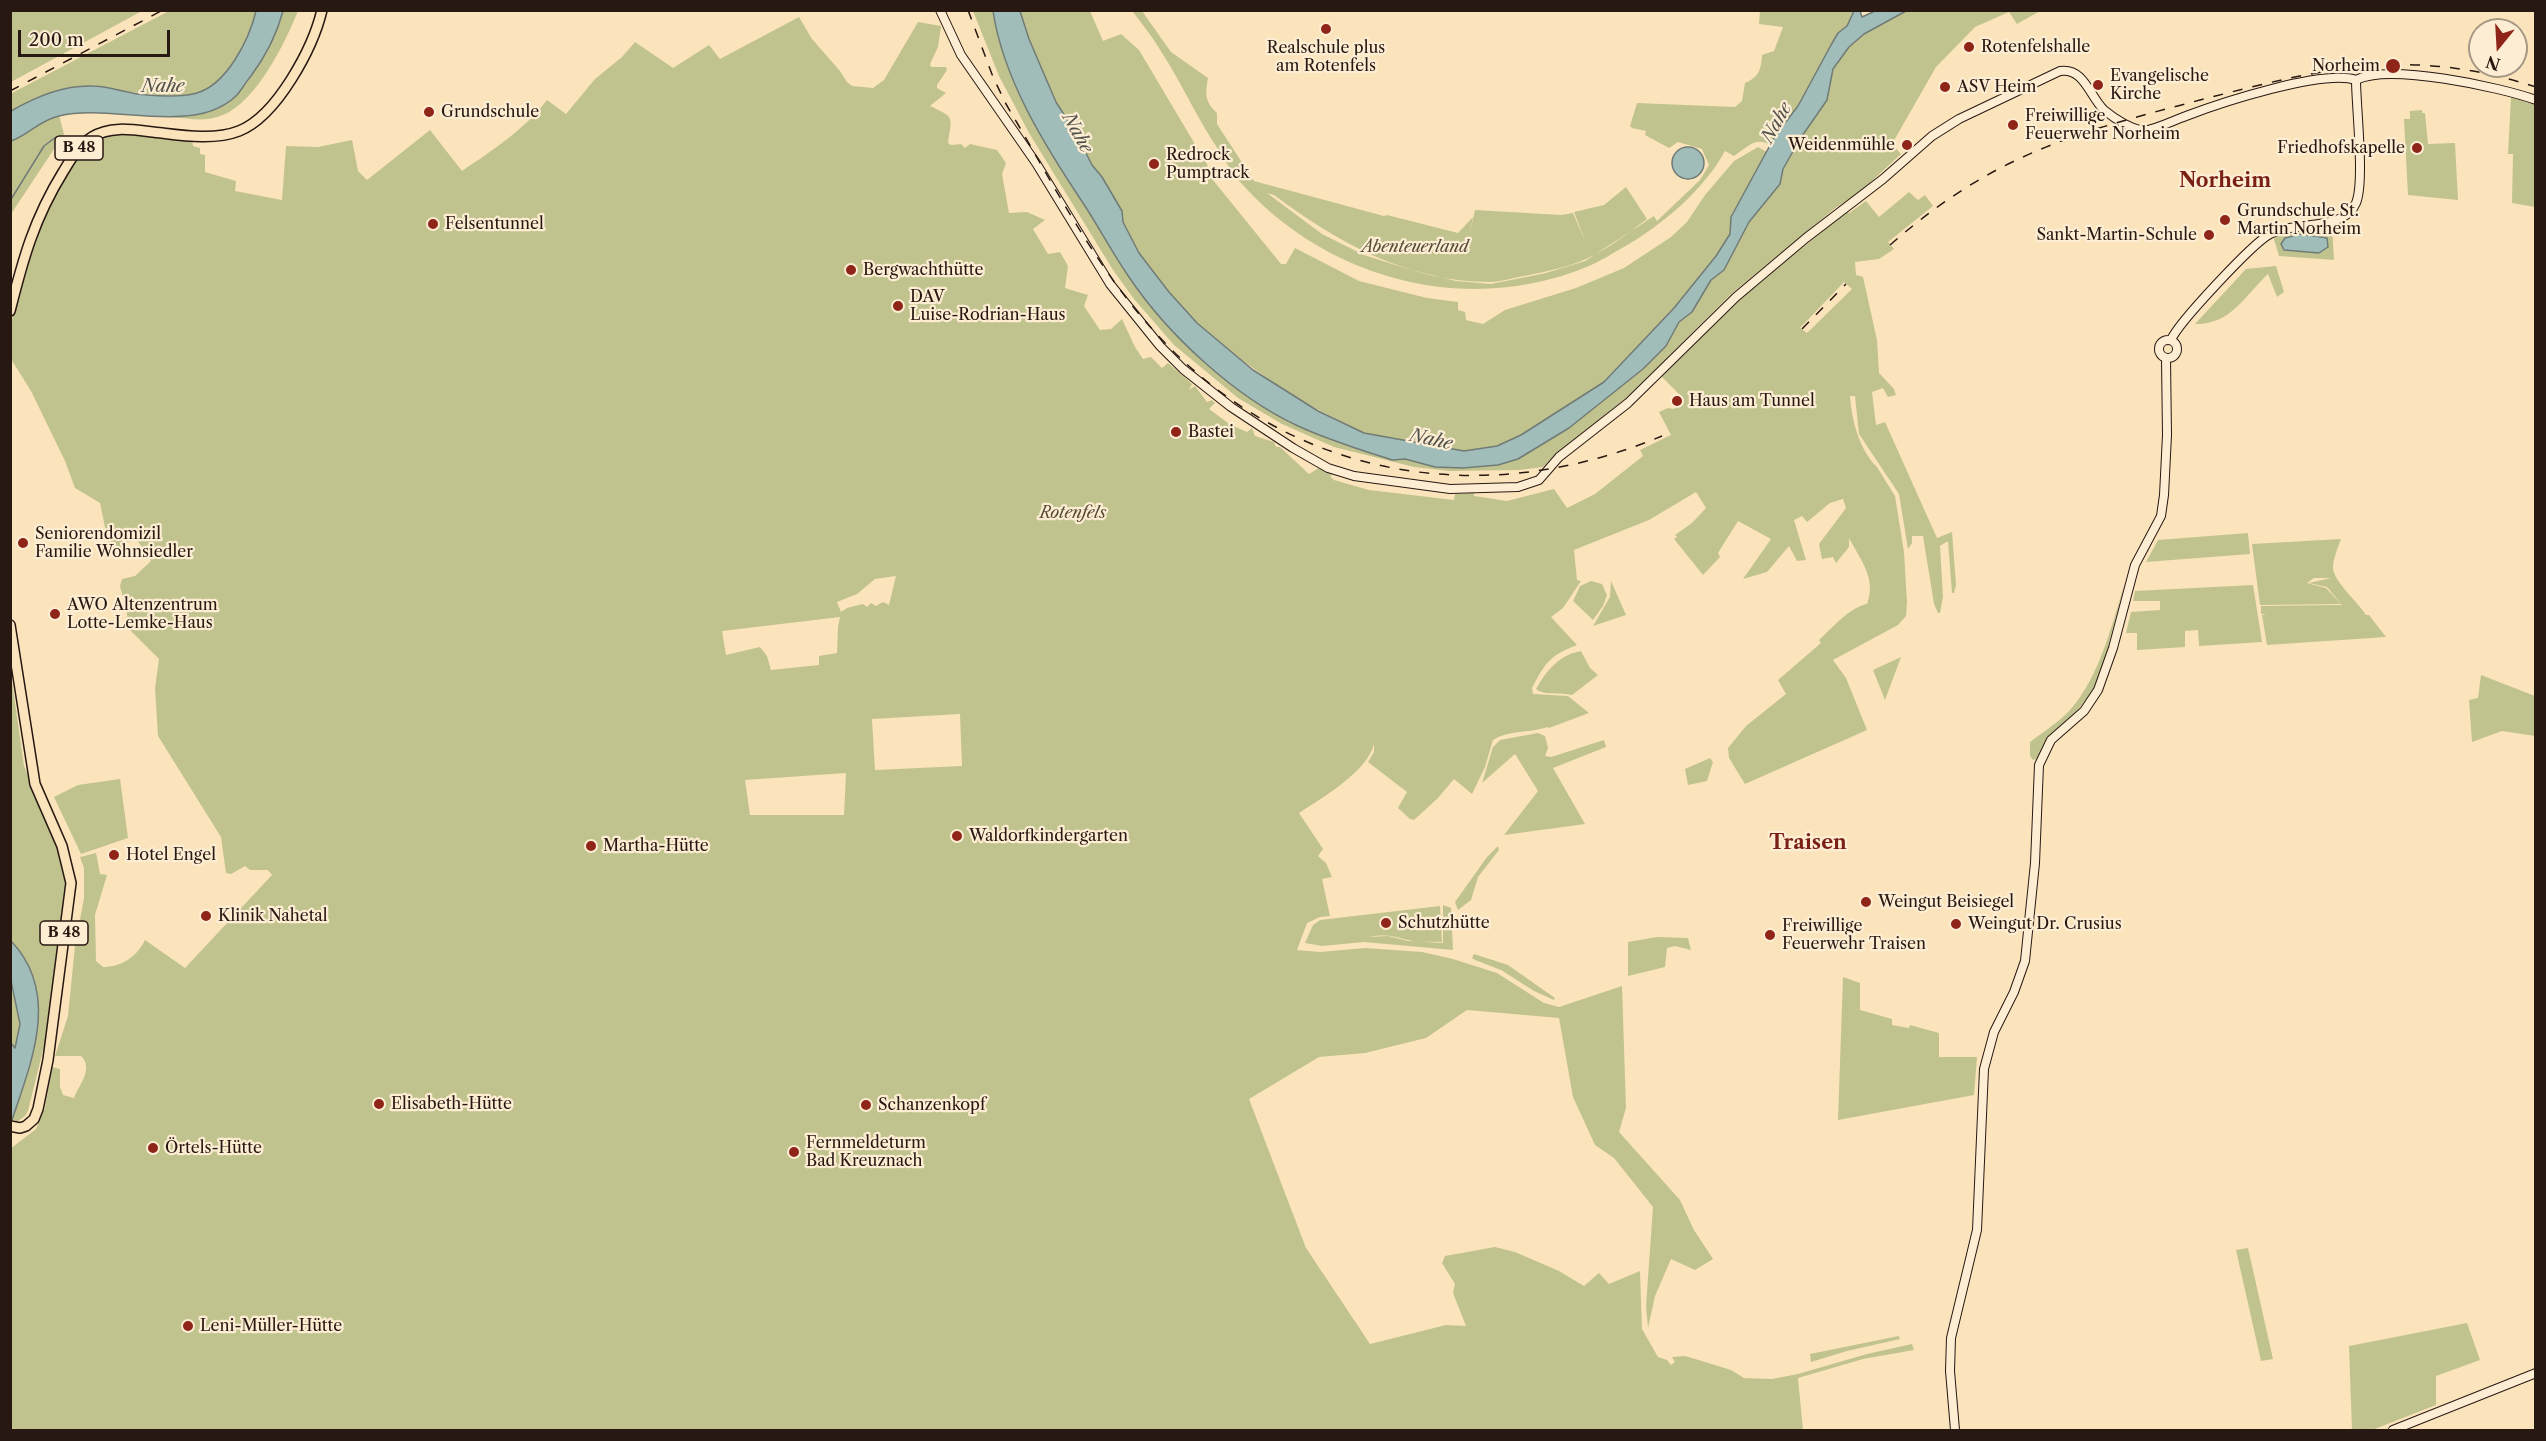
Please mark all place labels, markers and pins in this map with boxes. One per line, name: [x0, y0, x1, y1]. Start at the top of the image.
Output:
marker: Realschule plus am Rotenfels: [1319, 22, 1333, 36]
place label: Rotenfelshalle: [1981, 37, 2090, 57]
place label: Realschule plus am Rotenfels: [1267, 38, 1385, 76]
marker: Rotenfelshalle: [1962, 40, 1976, 54]
place label: Norheim: [2312, 56, 2380, 76]
marker: Norheim: [2384, 57, 2402, 75]
place label: Evangelische Kirche: [2110, 66, 2209, 104]
place label: ASV Heim: [1957, 77, 2036, 97]
marker: Evangelische Kirche: [2091, 78, 2105, 92]
marker: ASV Heim: [1938, 80, 1952, 94]
place label: Grundschule: [441, 102, 539, 122]
marker: Grundschule: [422, 105, 436, 119]
place label: Freiwillige Feuerwehr Norheim: [2025, 106, 2180, 144]
marker: Freiwillige Feuerwehr Norheim: [2006, 118, 2020, 132]
place label: Weidenmühle: [1788, 135, 1895, 155]
marker: Weidenmühle: [1900, 138, 1914, 152]
place label: Friedhofskapelle: [2277, 138, 2405, 158]
marker: Friedhofskapelle: [2410, 141, 2424, 155]
place label: Redrock Pumptrack: [1166, 145, 1250, 183]
marker: Redrock Pumptrack: [1147, 157, 1161, 171]
place label: Grundschule St. Martin Norheim: [2237, 201, 2361, 239]
marker: Grundschule St. Martin Norheim: [2218, 213, 2232, 227]
place label: Felsentunnel: [445, 214, 544, 234]
marker: Felsentunnel: [426, 217, 440, 231]
place label: Sankt-Martin-Schule: [2036, 225, 2197, 245]
marker: Sankt-Martin-Schule: [2202, 228, 2216, 242]
place label: Bergwachthütte: [863, 260, 983, 280]
marker: Bergwachthütte: [844, 263, 858, 277]
place label: DAV Luise-Rodrian-Haus: [910, 287, 1066, 325]
marker: DAV Luise-Rodrian-Haus: [891, 299, 905, 313]
place label: Haus am Tunnel: [1689, 391, 1815, 411]
marker: Haus am Tunnel: [1670, 394, 1684, 408]
place label: Bastei: [1188, 422, 1234, 442]
marker: Bastei: [1169, 425, 1183, 439]
place label: Seniorendomizil Familie Wohnsiedler: [35, 524, 193, 562]
marker: Seniorendomizil Familie Wohnsiedler: [16, 536, 30, 550]
place label: AWO Altenzentrum Lotte-Lemke-Haus: [67, 595, 218, 633]
marker: AWO Altenzentrum Lotte-Lemke-Haus: [48, 607, 62, 621]
place label: Waldorfkindergarten: [969, 826, 1128, 846]
marker: Waldorfkindergarten: [950, 829, 964, 843]
place label: Martha-Hütte: [603, 836, 709, 856]
marker: Martha-Hütte: [584, 839, 598, 853]
place label: Hotel Engel: [126, 845, 216, 865]
marker: Hotel Engel: [107, 848, 121, 862]
place label: Weingut Beisiegel: [1878, 892, 2014, 912]
marker: Weingut Beisiegel: [1859, 895, 1873, 909]
place label: Klinik Nahetal: [218, 906, 328, 926]
marker: Klinik Nahetal: [199, 909, 213, 923]
place label: Schutzhütte: [1398, 913, 1490, 933]
place label: Weingut Dr. Crusius: [1968, 914, 2122, 934]
marker: Schutzhütte: [1379, 916, 1393, 930]
place label: Freiwillige Feuerwehr Traisen: [1782, 916, 1926, 954]
marker: Weingut Dr. Crusius: [1949, 917, 1963, 931]
marker: Freiwillige Feuerwehr Traisen: [1763, 928, 1777, 942]
place label: Elisabeth-Hütte: [391, 1094, 512, 1114]
place label: Schanzenkopf: [878, 1095, 986, 1115]
marker: Elisabeth-Hütte: [372, 1097, 386, 1111]
marker: Schanzenkopf: [859, 1098, 873, 1112]
place label: Fernmeldeturm Bad Kreuznach: [806, 1133, 926, 1171]
place label: Örtels-Hütte: [165, 1138, 262, 1158]
marker: Örtels-Hütte: [146, 1141, 160, 1155]
marker: Fernmeldeturm Bad Kreuznach: [787, 1145, 801, 1159]
place label: Leni-Müller-Hütte: [200, 1316, 342, 1336]
marker: Leni-Müller-Hütte: [181, 1319, 195, 1333]

